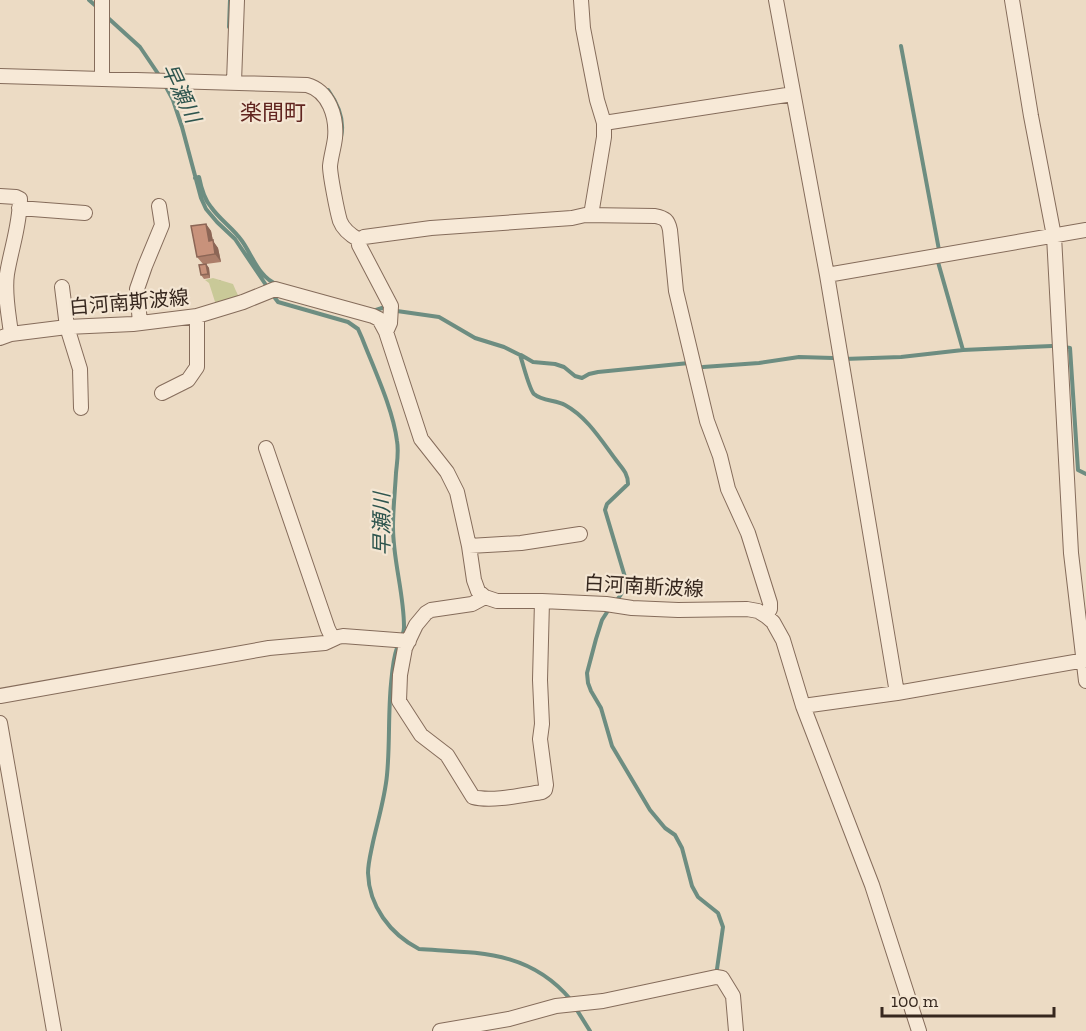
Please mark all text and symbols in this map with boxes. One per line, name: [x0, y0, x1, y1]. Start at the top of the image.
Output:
water label: 早瀬川: [157, 59, 207, 128]
district label: 楽間町: [240, 99, 306, 126]
street label: 白河南斯波線: [68, 285, 190, 319]
water label: 早瀬川: [369, 491, 394, 556]
street label: 白河南斯波線: [583, 571, 705, 601]
scale bar: [882, 980, 1054, 1018]
text: 100 m: [891, 990, 939, 1012]

